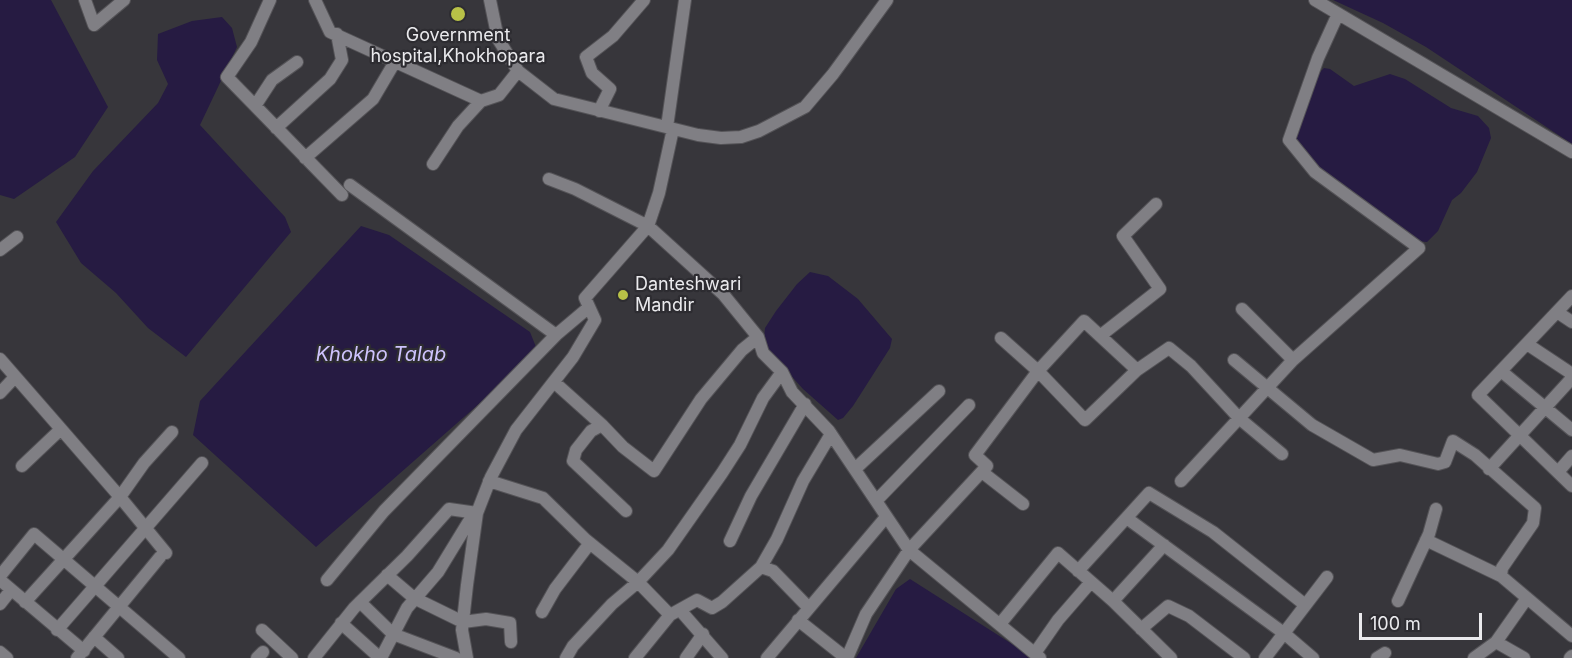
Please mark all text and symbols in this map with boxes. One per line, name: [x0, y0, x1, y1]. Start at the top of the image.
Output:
marker: Government hospital,Khokhopara: [449, 5, 467, 23]
place label: Government hospital,Khokhopara: [371, 25, 545, 68]
place label: Danteshwari Mandir: [635, 274, 741, 316]
marker: Danteshwari Mandir: [616, 288, 630, 302]
water label: Khokho Talab: [316, 343, 446, 367]
scale bar: [1362, 601, 1485, 639]
text: 100 m: [1370, 613, 1421, 634]

